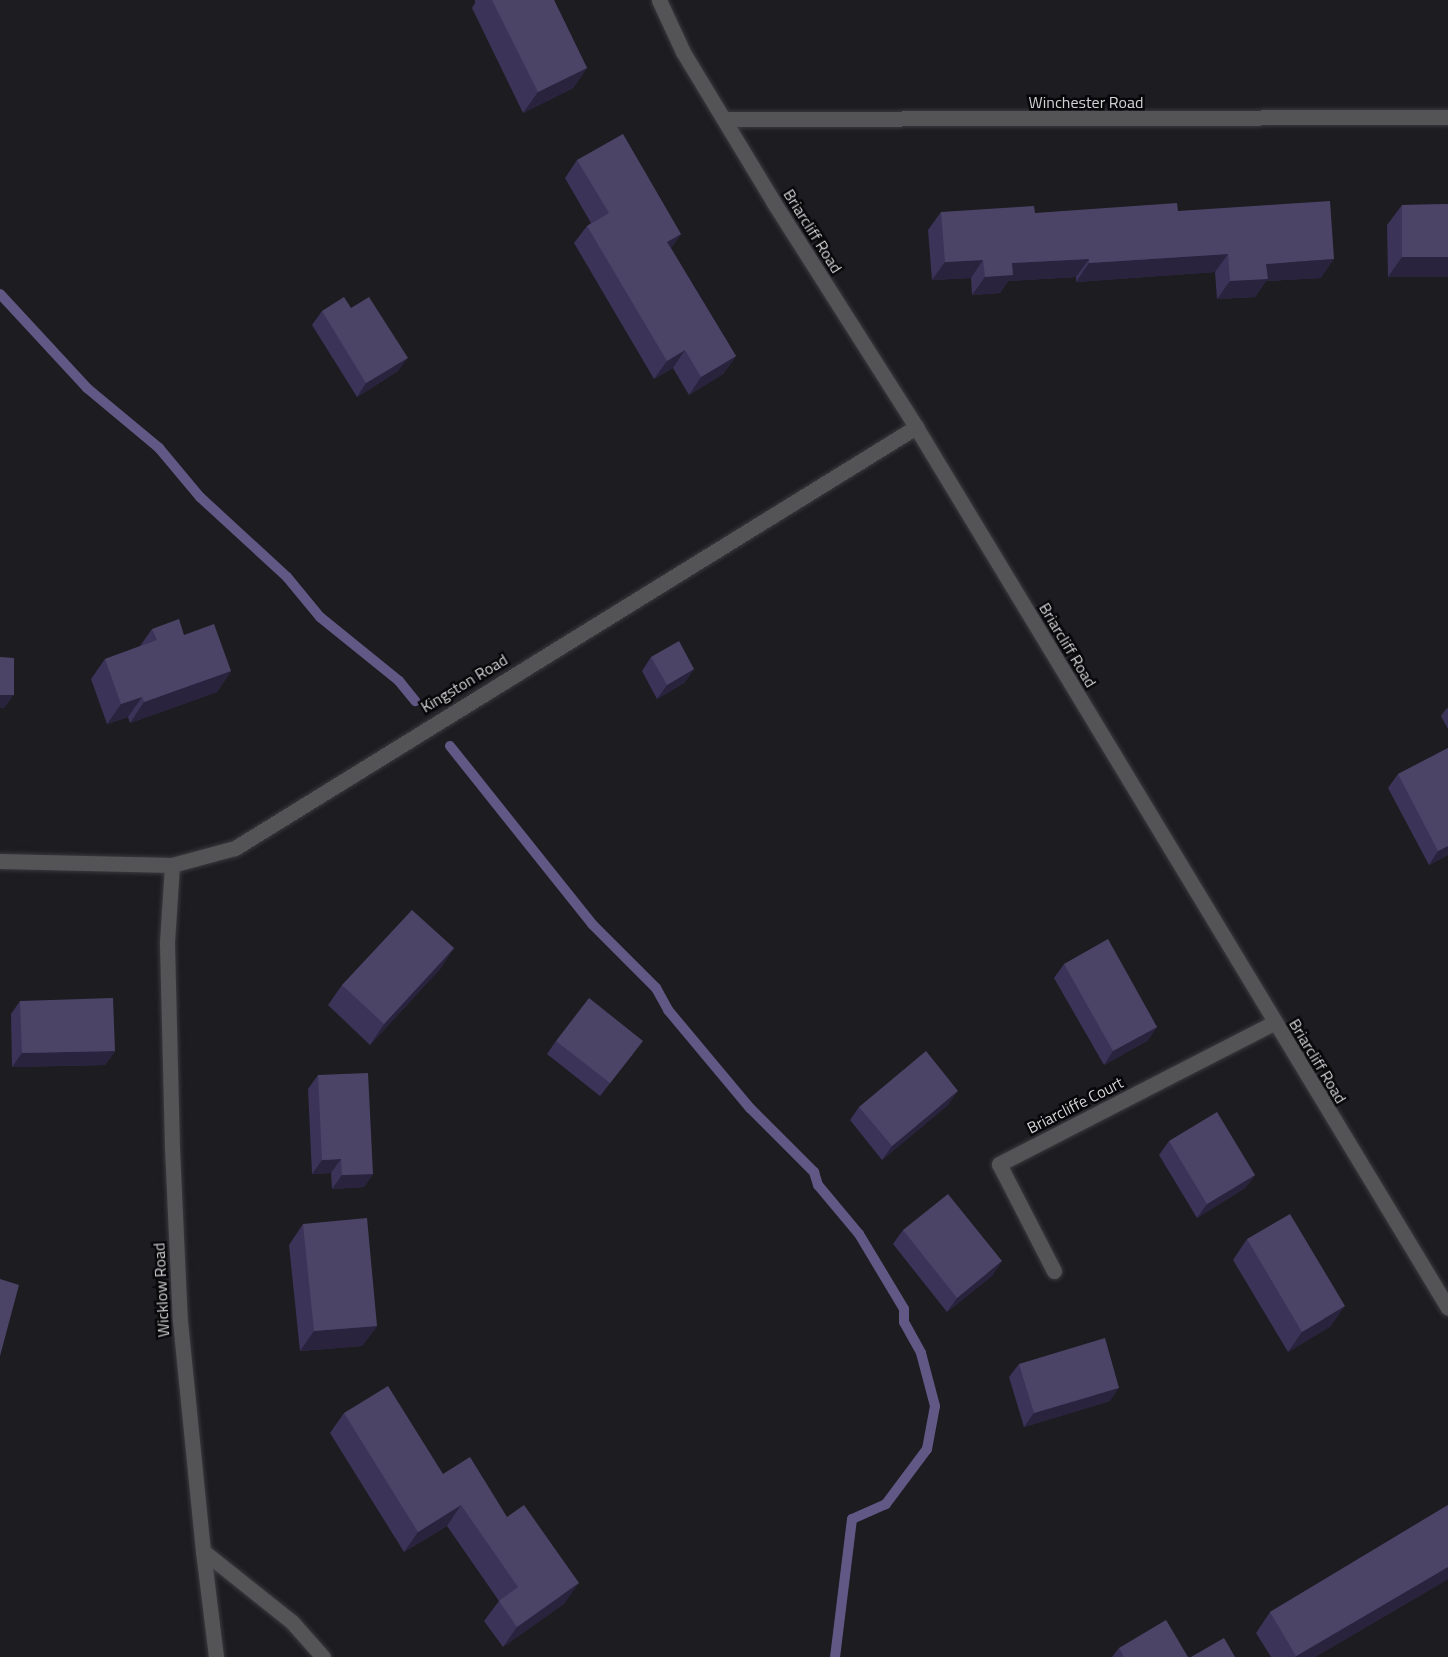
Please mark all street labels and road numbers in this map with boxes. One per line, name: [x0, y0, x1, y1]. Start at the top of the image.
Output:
street label: Winchester Road: [1029, 92, 1143, 112]
street label: Briarcliff Road: [780, 186, 846, 276]
street label: Briarcliff Road: [1035, 599, 1101, 691]
street label: Kingston Road: [417, 650, 511, 716]
street label: Briarcliff Road: [1285, 1015, 1351, 1107]
street label: Briarcliffe Court: [1024, 1073, 1126, 1137]
street label: Wicklow Road: [149, 1242, 173, 1338]

